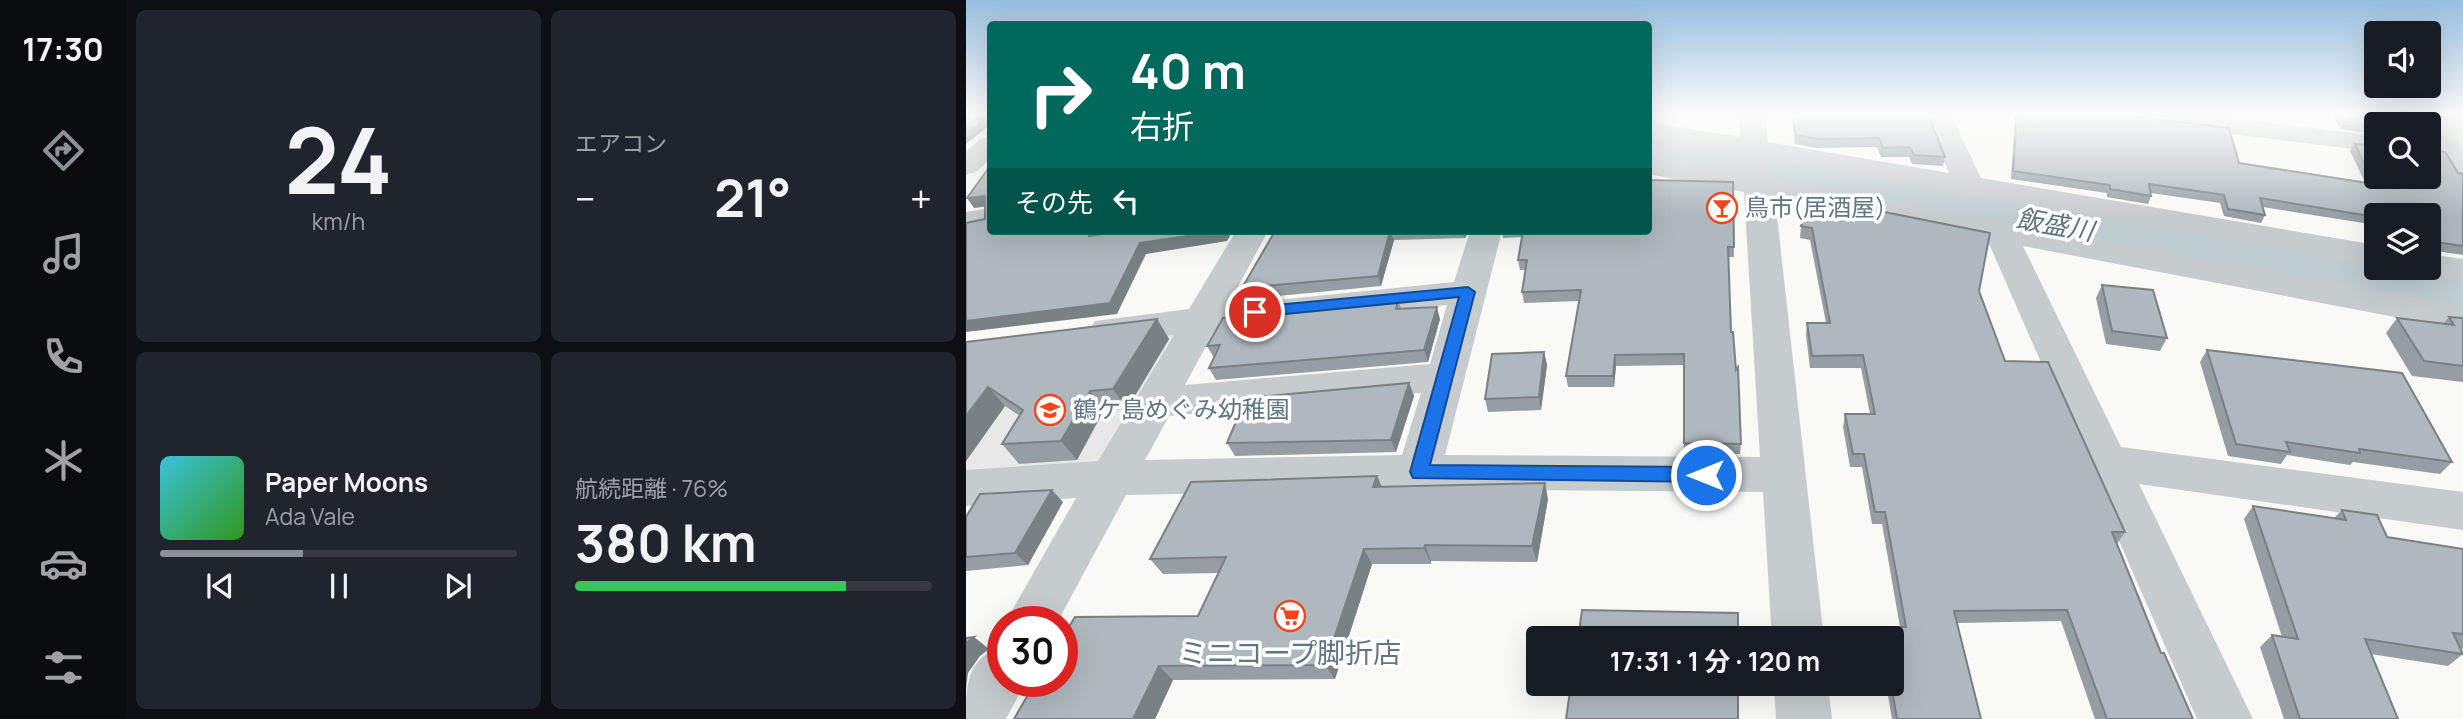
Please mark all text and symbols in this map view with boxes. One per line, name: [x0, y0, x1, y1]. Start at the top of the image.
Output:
map controls: [2364, 21, 2441, 280]
button: sound: [2364, 21, 2441, 98]
text: 17:30: [22, 27, 104, 71]
text: 40 m: [1130, 37, 1246, 104]
icon: right: [1015, 49, 1106, 140]
text: 24: [285, 97, 392, 221]
text: 右折: [1130, 104, 1194, 148]
button: search: [2364, 112, 2441, 189]
icon: directions: [39, 126, 88, 175]
text: エアコン: [575, 127, 667, 159]
text: 21°: [714, 162, 791, 233]
text: −: [575, 172, 596, 224]
text: +: [910, 172, 932, 224]
icon: left: [1107, 182, 1145, 220]
text: その先: [1015, 184, 1093, 220]
place label: 鳥市(居酒屋): [1745, 190, 1885, 223]
bar icon: 鳥市(居酒屋): [1705, 191, 1739, 225]
water label: 飯盛川: [2014, 200, 2100, 249]
button: layers: [2364, 203, 2441, 280]
text: km/h: [312, 205, 365, 237]
icon: music: [39, 229, 88, 278]
pin: [1225, 282, 1285, 342]
icon: arrive: [1236, 293, 1274, 331]
icon: phone: [39, 332, 88, 381]
place label: 鶴ケ島めぐみ幼稚園: [1073, 392, 1290, 425]
school or university icon: 鶴ケ島めぐみ幼稚園: [1033, 393, 1067, 427]
icon: climate: [39, 436, 88, 485]
position arrow: [1669, 438, 1743, 512]
text: Paper Moons: [265, 464, 428, 500]
text: 航続距離 · 76%: [575, 472, 728, 504]
text: Ada Vale: [265, 500, 355, 532]
text: 380 km: [575, 507, 756, 578]
icon: car: [39, 539, 88, 588]
icon: previous: [201, 567, 239, 605]
icon: pause: [320, 567, 358, 605]
icon: next: [439, 567, 477, 605]
supermarket icon: ミニコープ脚折店: [1273, 599, 1307, 633]
speed limit sign: 30: [987, 606, 1078, 697]
place label: ミニコープ脚折店: [1179, 633, 1401, 671]
icon: filters: [39, 643, 88, 692]
text: 17:31 · 1 分 · 120 m: [1610, 643, 1820, 679]

